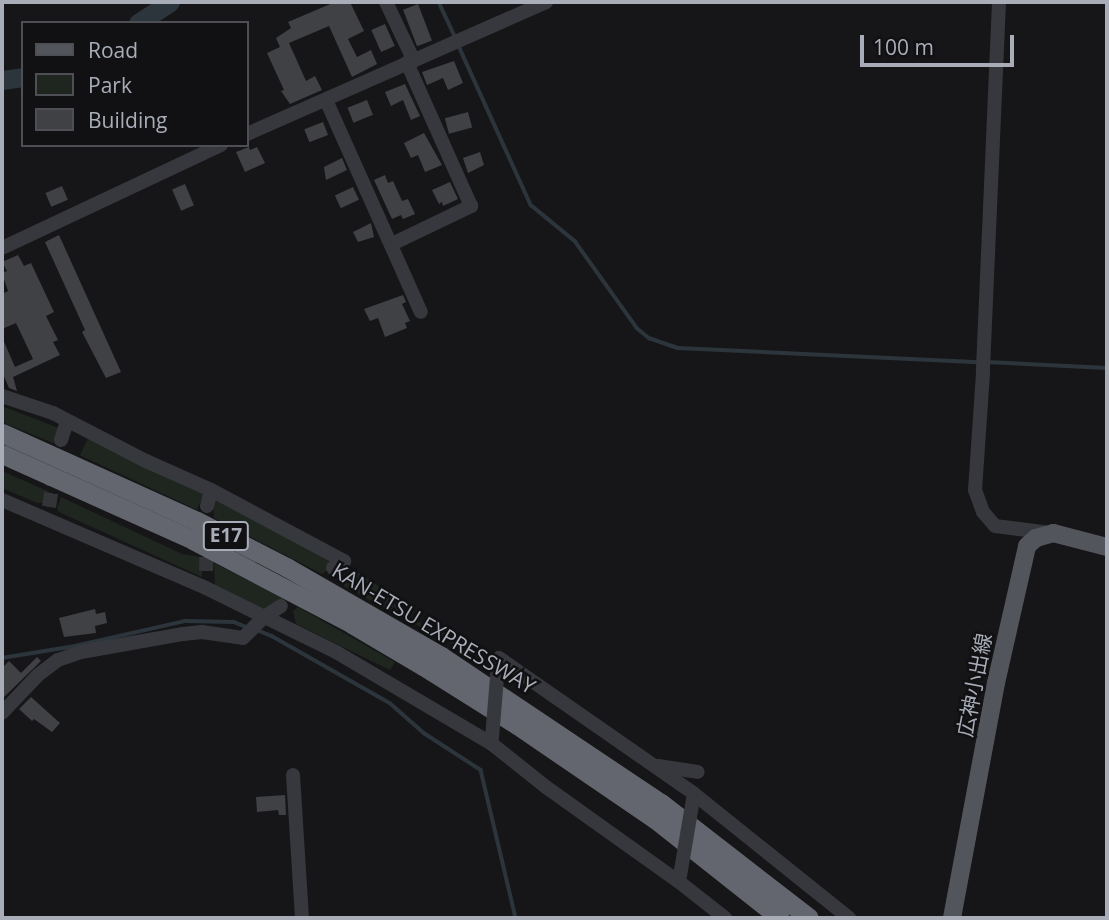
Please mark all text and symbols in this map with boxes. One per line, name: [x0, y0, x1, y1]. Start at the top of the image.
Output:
legend: [21, 21, 248, 147]
scale bar: [864, 21, 1018, 65]
text: 100 m: [873, 33, 934, 61]
text: Road: [88, 36, 138, 64]
text: Park: [88, 71, 132, 99]
text: Building: [88, 106, 167, 134]
road number: E17: [202, 520, 250, 552]
street label: KAN-ETSU EXPRESSWAY: [328, 557, 540, 699]
street label: 広神小出線: [952, 631, 996, 739]

